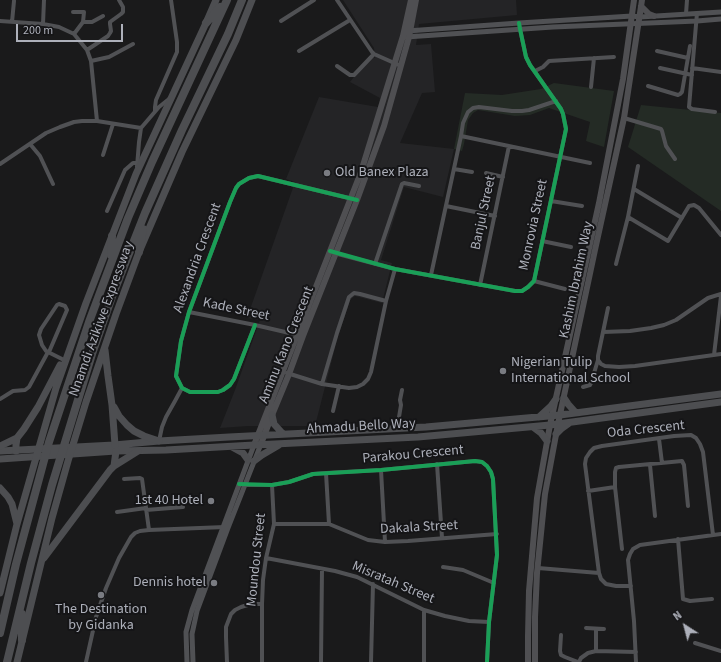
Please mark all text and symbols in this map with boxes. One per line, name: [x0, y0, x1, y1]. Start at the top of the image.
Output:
scale bar: [18, 16, 125, 42]
text: 200 m: [23, 22, 53, 39]
place label: Old Banex Plaza: [335, 165, 429, 181]
marker: Old Banex Plaza: [322, 168, 332, 178]
street label: Banjul Street: [468, 174, 500, 252]
street label: Monrovia Street: [516, 178, 552, 272]
street label: Alexandria Crescent: [170, 201, 226, 315]
street label: Kashim Ibrahim Way: [556, 220, 598, 340]
street label: Nnamdi Azikiwe Expressway: [66, 239, 138, 399]
street label: Aminu Kano Crescent: [256, 284, 318, 406]
street label: Kade Street: [201, 295, 271, 325]
place label: Nigerian Tulip International School: [511, 355, 630, 388]
marker: Nigerian Tulip International School: [498, 366, 508, 376]
street label: Ahmadu Bello Way: [306, 416, 416, 438]
street label: Oda Crescent: [606, 418, 686, 442]
street label: Parakou Crescent: [362, 442, 464, 468]
place label: 1st 40 Hotel: [135, 493, 203, 509]
marker: 1st 40 Hotel: [206, 496, 216, 506]
street label: Moundou Street: [244, 512, 270, 608]
street label: Dakala Street: [380, 518, 458, 538]
street label: Misratah Street: [349, 558, 437, 608]
place label: Dennis hotel: [133, 575, 206, 591]
marker: Dennis hotel: [209, 578, 219, 588]
marker: The Destination by Gidanka: [96, 590, 106, 600]
place label: The Destination by Gidanka: [55, 602, 147, 634]
north arrow: [665, 606, 705, 646]
text: N: [670, 608, 685, 624]

